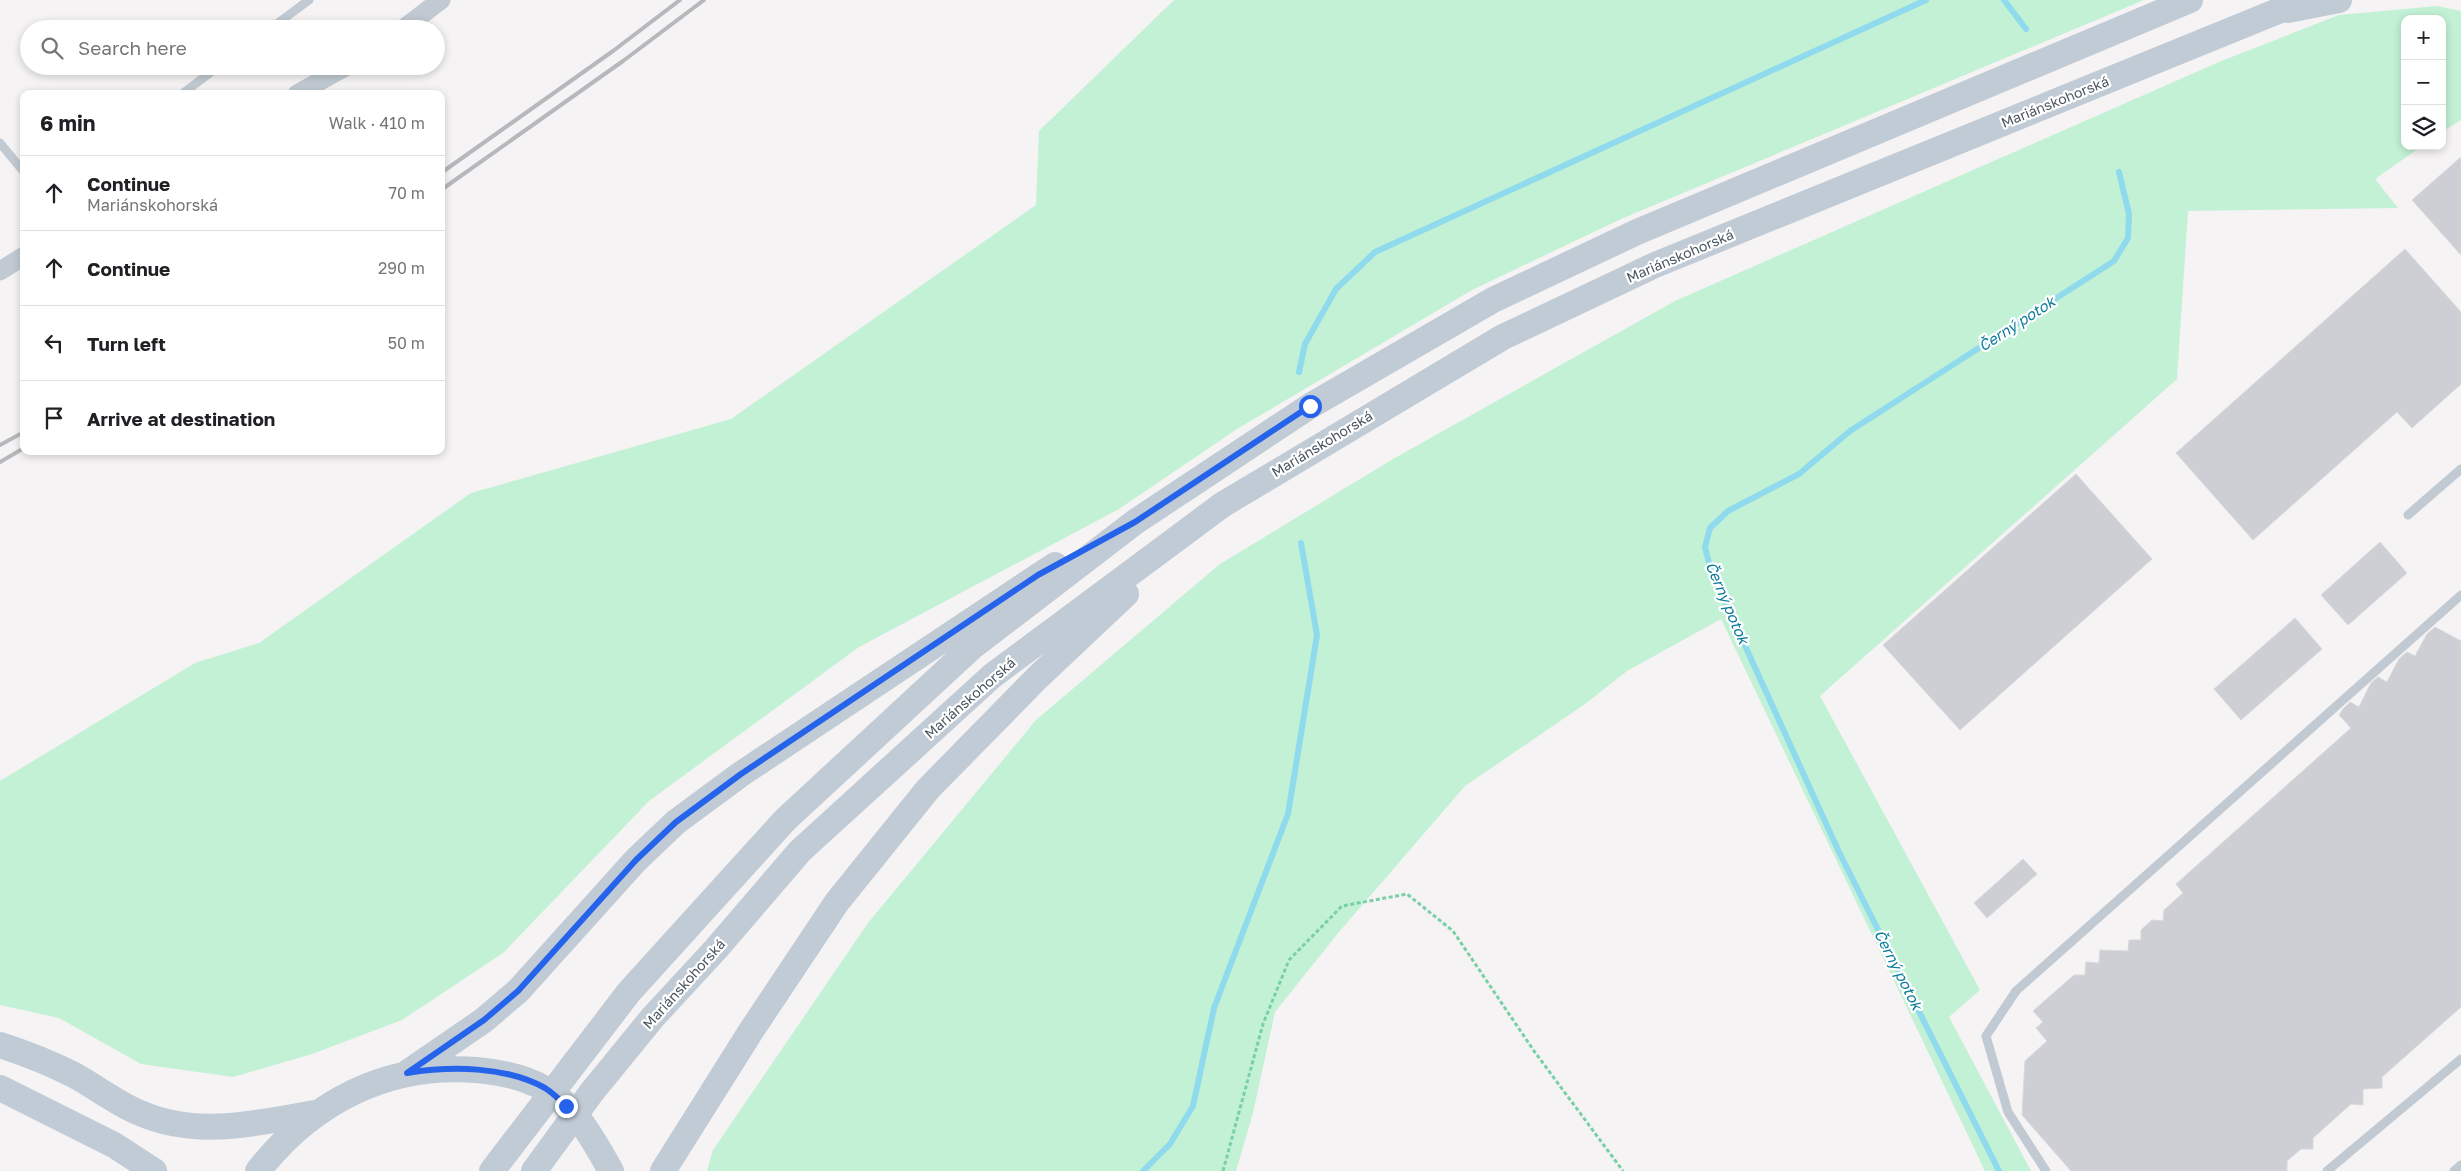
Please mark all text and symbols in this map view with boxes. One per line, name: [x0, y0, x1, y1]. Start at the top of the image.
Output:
map controls: [2401, 15, 2446, 150]
button: +: [2401, 15, 2446, 60]
search box: [20, 20, 445, 75]
icon: search: [38, 34, 66, 62]
text: Search here: [78, 36, 187, 59]
button: −: [2401, 60, 2446, 105]
street label: Mariánskohorská: [1998, 72, 2111, 131]
button: layers: [2401, 105, 2446, 150]
text: 6 min: [40, 110, 95, 136]
text: Walk · 410 m: [329, 113, 425, 133]
text: Continue: [87, 172, 170, 195]
icon: ahead: [40, 179, 68, 207]
text: 70 m: [388, 183, 425, 203]
text: Mariánskohorská: [87, 195, 218, 215]
street label: Mariánskohorská: [1624, 225, 1736, 286]
icon: ahead: [40, 254, 68, 282]
text: Continue: [87, 257, 170, 280]
text: 290 m: [378, 258, 425, 278]
water label: Černý potok: [1975, 291, 2060, 355]
icon: left: [40, 329, 68, 357]
text: Turn left: [87, 332, 166, 355]
text: 50 m: [388, 333, 425, 353]
route start: [1299, 395, 1322, 418]
icon: arrive: [40, 404, 68, 432]
text: Arrive at destination: [87, 407, 275, 430]
street label: Mariánskohorská: [1268, 407, 1375, 480]
water label: Černý potok: [1702, 559, 1754, 648]
street label: Mariánskohorská: [921, 654, 1019, 742]
water label: Černý potok: [1870, 926, 1927, 1014]
street label: Mariánskohorská: [639, 935, 728, 1032]
route end: [555, 1095, 578, 1118]

